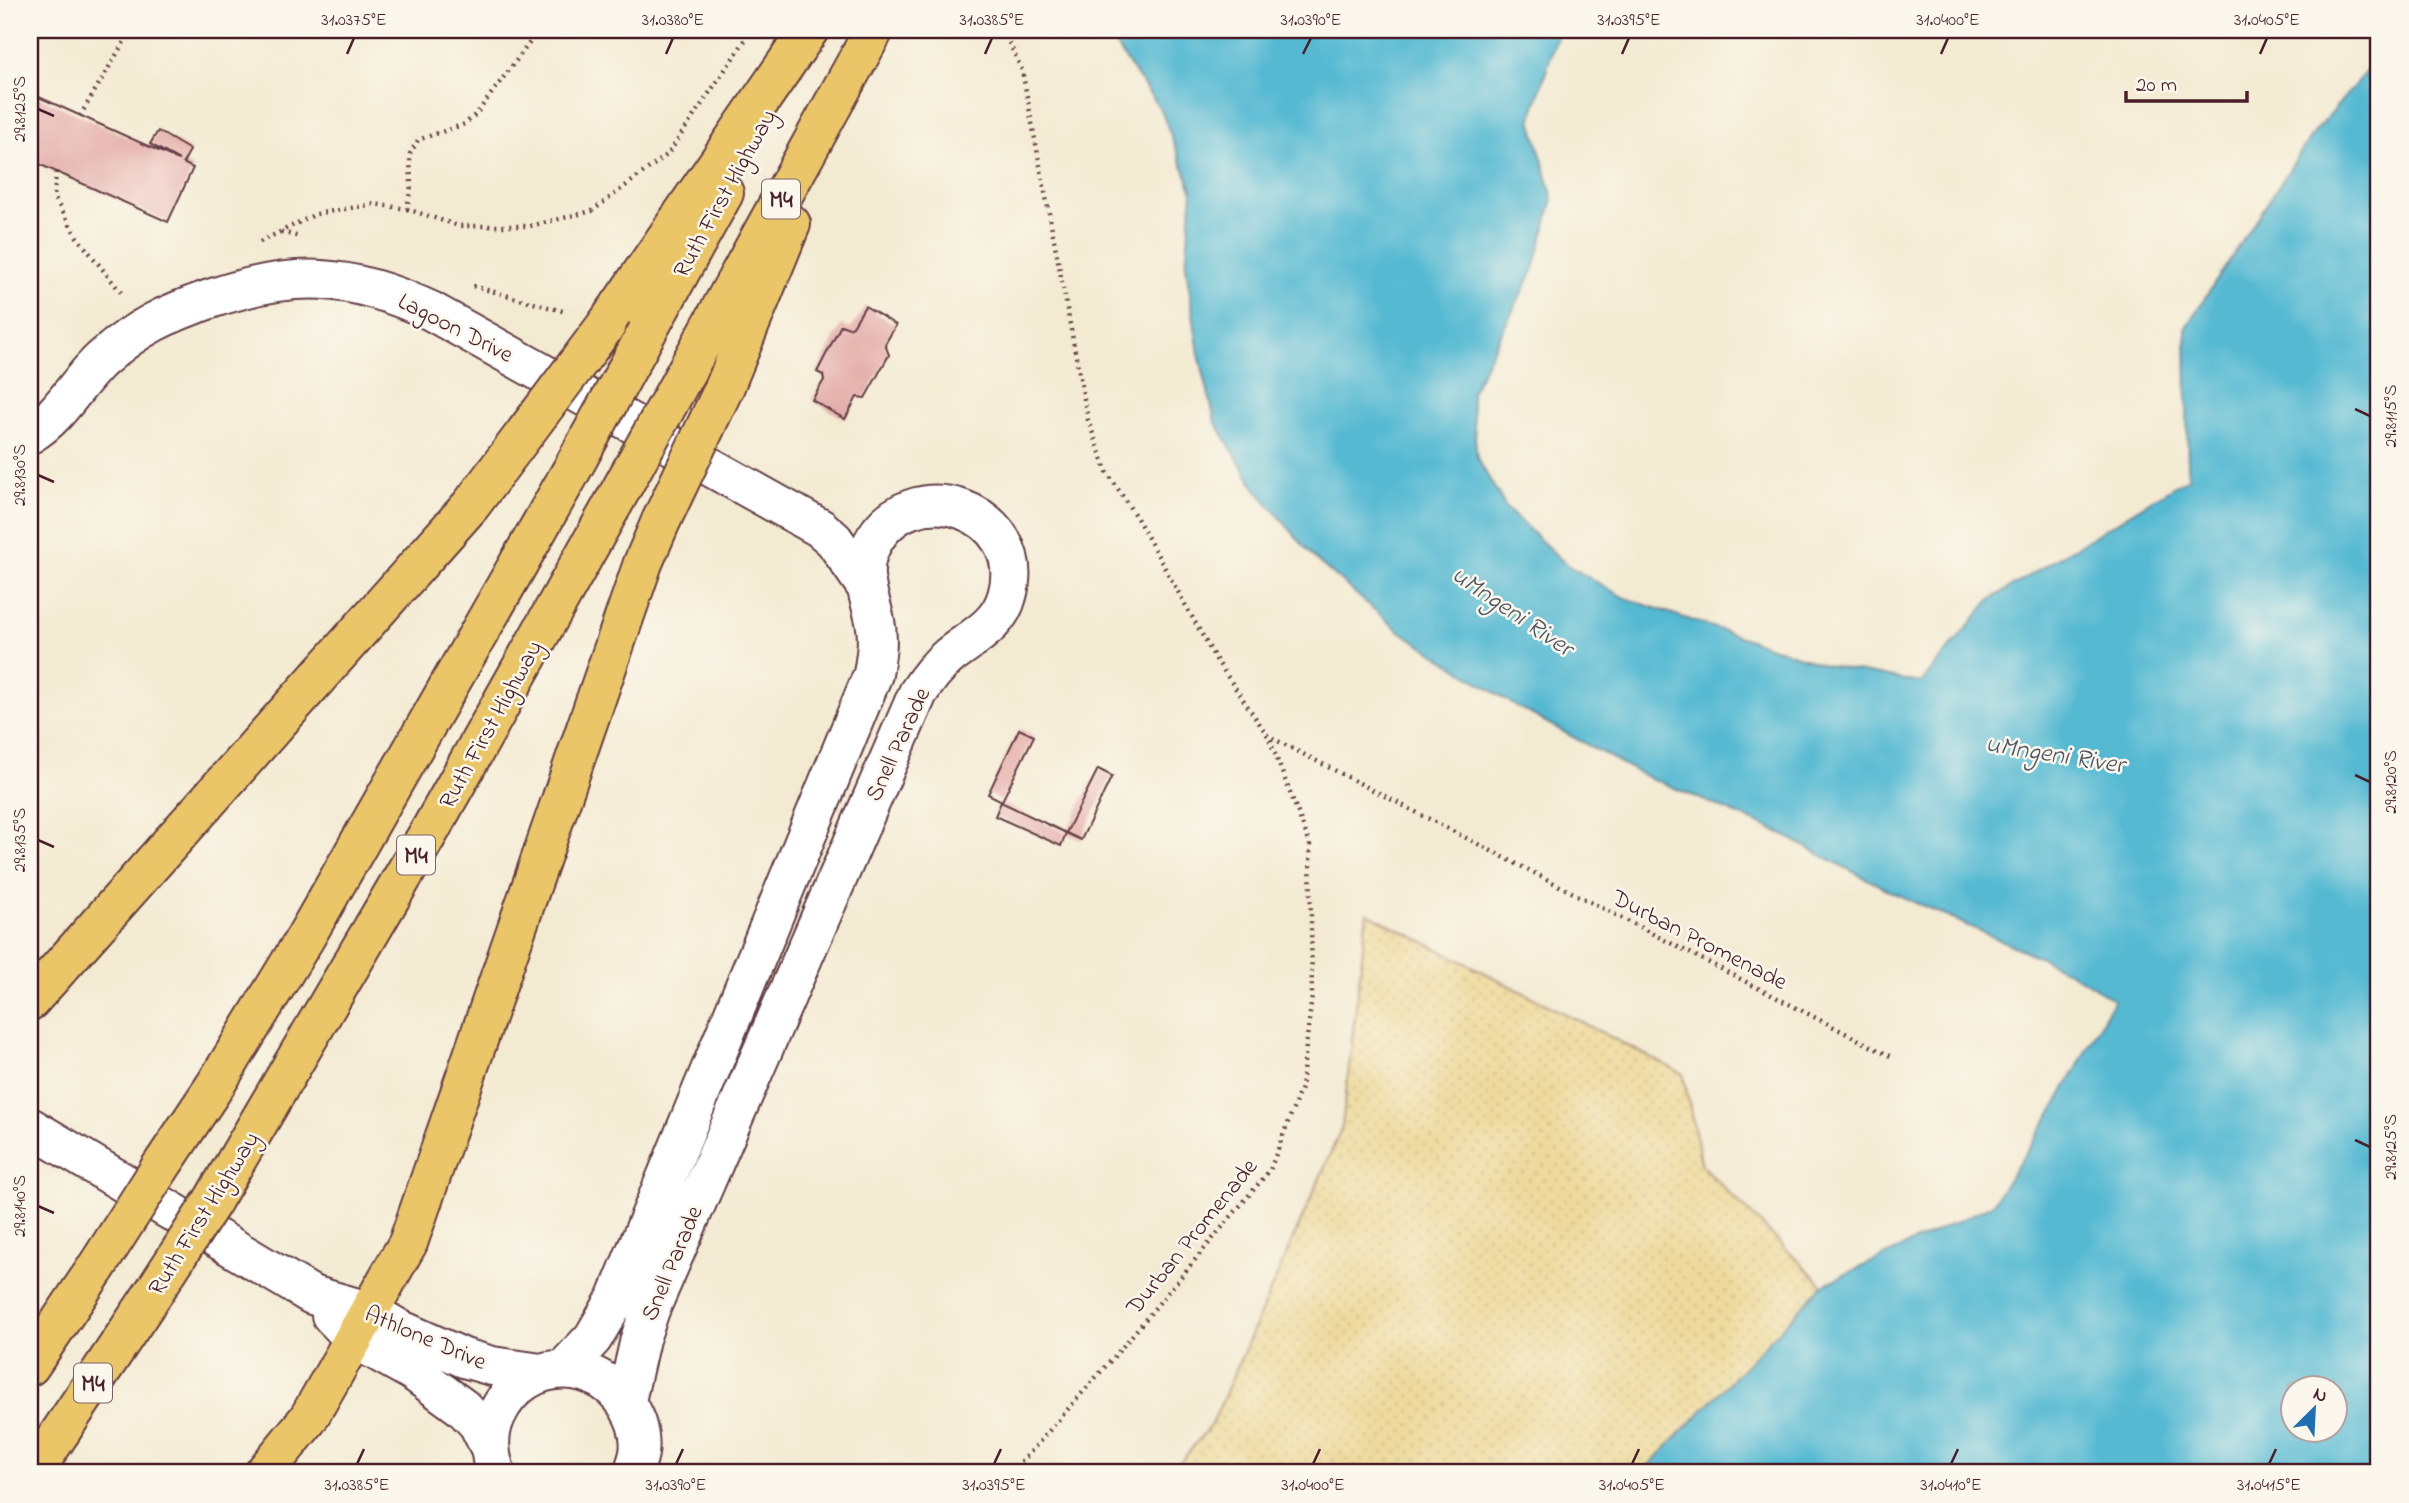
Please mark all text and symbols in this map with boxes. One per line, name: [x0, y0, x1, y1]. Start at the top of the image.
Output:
text: 31.0375°E: [321, 8, 387, 34]
text: 31.0380°E: [642, 8, 704, 34]
text: 31.0385°E: [960, 8, 1024, 34]
text: 31.0390°E: [1281, 8, 1342, 34]
text: 31.0395°E: [1597, 8, 1661, 34]
text: 31.0400°E: [1916, 8, 1980, 34]
text: 31.0405°E: [2234, 8, 2300, 34]
scale bar: [2126, 60, 2246, 104]
text: 20 m: [2136, 71, 2177, 101]
text: 29.8125°S: [8, 76, 34, 142]
street label: Ruth First Highway: [665, 104, 788, 285]
road number: M4: [762, 180, 800, 218]
street label: Lagoon Drive: [391, 285, 519, 373]
text: 29.8115°S: [2379, 385, 2405, 447]
text: 29.8130°S: [8, 444, 34, 506]
water label: uMngeni River: [1443, 558, 1583, 669]
street label: Ruth First Highway: [431, 635, 554, 816]
street label: Snell Parade: [858, 682, 941, 808]
water label: uMngeni River: [1982, 726, 2130, 786]
text: 29.8120°S: [2379, 750, 2405, 814]
text: 29.8135°S: [8, 808, 34, 872]
road number: M4: [397, 835, 435, 874]
street label: Durban Promenade: [1604, 881, 1793, 1001]
text: 29.8125°S: [2379, 1114, 2405, 1180]
street label: Ruth First Highway: [141, 1126, 271, 1304]
street label: Durban Promenade: [1118, 1151, 1267, 1324]
text: 29.8140°S: [8, 1175, 34, 1237]
street label: Snell Parade: [633, 1201, 713, 1327]
street label: Athlone Drive: [359, 1298, 492, 1381]
road number: M4: [74, 1364, 112, 1402]
north arrow: [2280, 1374, 2350, 1444]
text: N: [2309, 1381, 2331, 1411]
text: 31.0385°E: [325, 1473, 389, 1499]
text: 31.0390°E: [646, 1473, 707, 1499]
text: 31.0395°E: [962, 1473, 1026, 1499]
text: 31.0400°E: [1281, 1473, 1345, 1499]
text: 31.0405°E: [1599, 1473, 1665, 1499]
text: 31.0410°E: [1920, 1473, 1982, 1499]
text: 31.0415°E: [2237, 1473, 2301, 1499]

